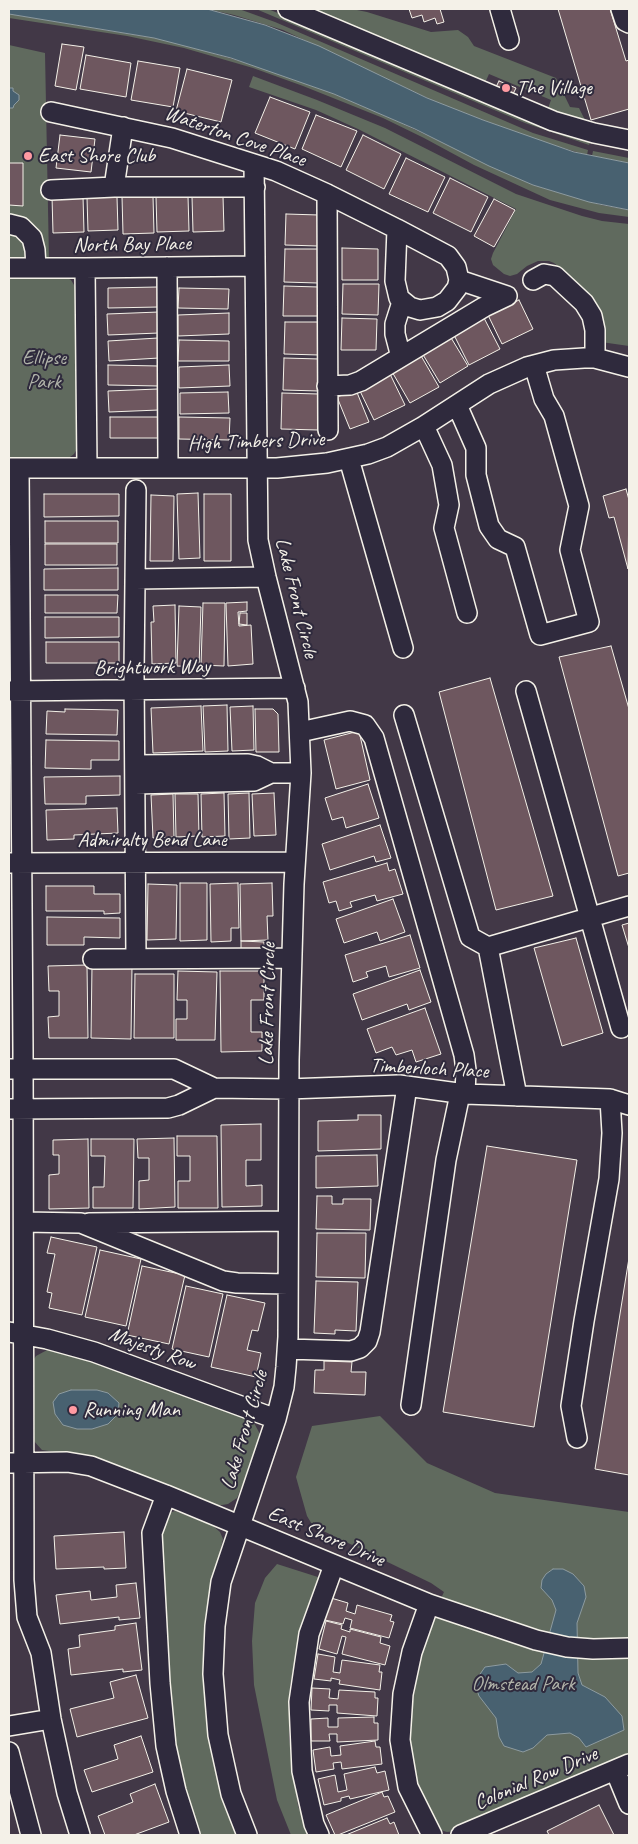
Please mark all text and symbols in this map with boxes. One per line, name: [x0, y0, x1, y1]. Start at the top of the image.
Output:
place label: The Village: [516, 75, 592, 101]
marker: The Village: [500, 82, 512, 94]
street label: Waterton Cove Place: [161, 101, 309, 173]
place label: East Shore Club: [38, 143, 155, 169]
marker: East Shore Club: [22, 150, 34, 162]
street label: North Bay Place: [73, 231, 191, 259]
park label: Ellipse Park: [22, 345, 66, 395]
street label: High Timbers Drive: [187, 427, 325, 457]
street label: Lake Front Circle: [269, 535, 323, 661]
street label: Brightwork Way: [94, 654, 210, 682]
street label: Admiralty Bend Lane: [77, 827, 227, 853]
street label: Lake Front Circle: [254, 942, 282, 1066]
street label: Timberloch Place: [369, 1053, 489, 1085]
street label: Majesty Row: [105, 1322, 199, 1376]
street label: Lake Front Circle: [216, 1368, 274, 1492]
place label: Running Man: [83, 1397, 180, 1423]
marker: Running Man: [67, 1404, 79, 1416]
street label: East Shore Drive: [264, 1501, 388, 1573]
park label: Olmstead Park: [471, 1671, 575, 1697]
street label: Colonial Row Drive: [471, 1742, 601, 1816]

